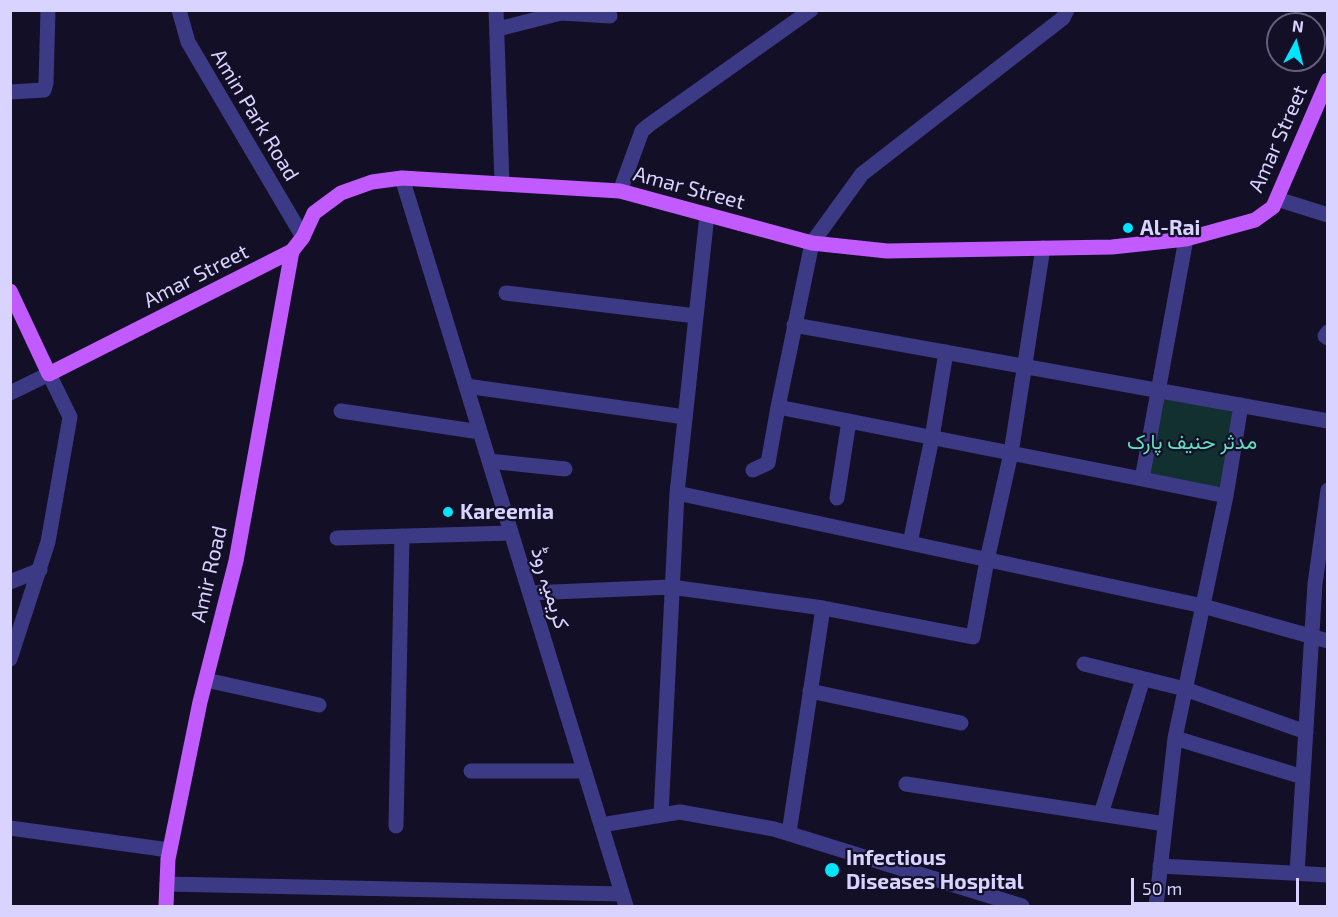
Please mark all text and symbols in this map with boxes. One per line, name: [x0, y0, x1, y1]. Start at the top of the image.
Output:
north arrow: [1266, 12, 1326, 72]
text: N: [1291, 15, 1305, 36]
street label: Amin Park Road: [206, 44, 304, 186]
street label: Amar Street: [1243, 82, 1313, 196]
street label: Amar Street: [630, 161, 748, 215]
place label: Al-Rai: [1140, 215, 1200, 241]
marker: Al-Rai: [1121, 221, 1135, 235]
street label: Amar Street: [139, 239, 253, 313]
park label: مدثر حنیف پارک: [1127, 429, 1257, 455]
place label: Kareemia: [460, 499, 554, 525]
marker: Kareemia: [441, 505, 455, 519]
street label: Amir Road: [186, 523, 232, 625]
street label: کریمیہ روڈ: [526, 544, 574, 632]
place label: Infectious Diseases Hospital: [846, 845, 1024, 895]
marker: Infectious Diseases Hospital: [823, 861, 841, 879]
scale bar: [1134, 866, 1302, 904]
text: 50 m: [1142, 877, 1182, 899]

